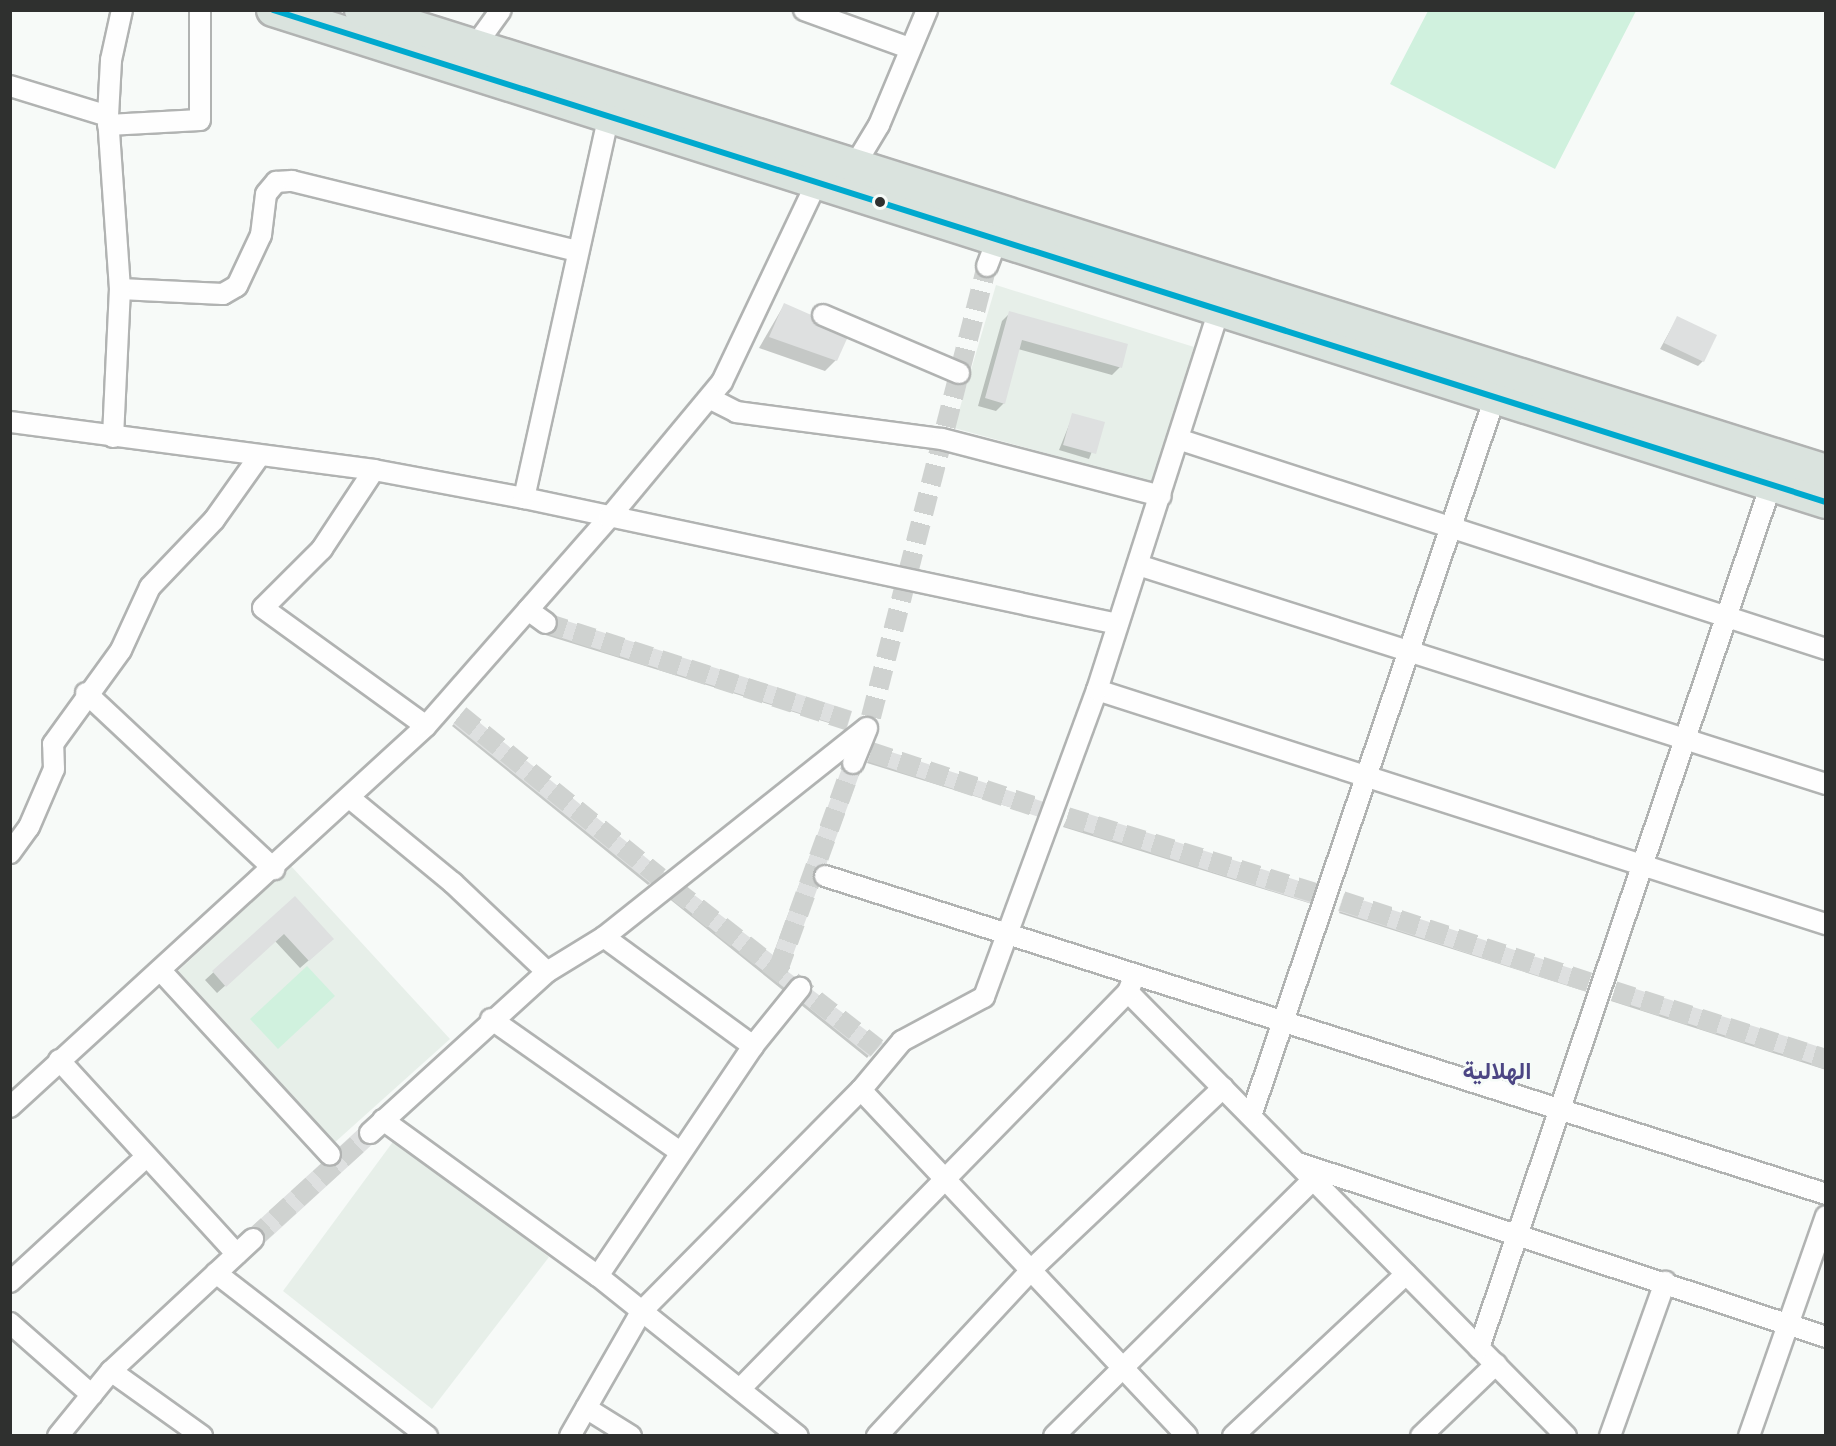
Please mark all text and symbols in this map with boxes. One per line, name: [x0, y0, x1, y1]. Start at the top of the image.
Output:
unlabelled marker: [874, 196, 886, 208]
district label: الهلالية: [1463, 1056, 1531, 1084]

